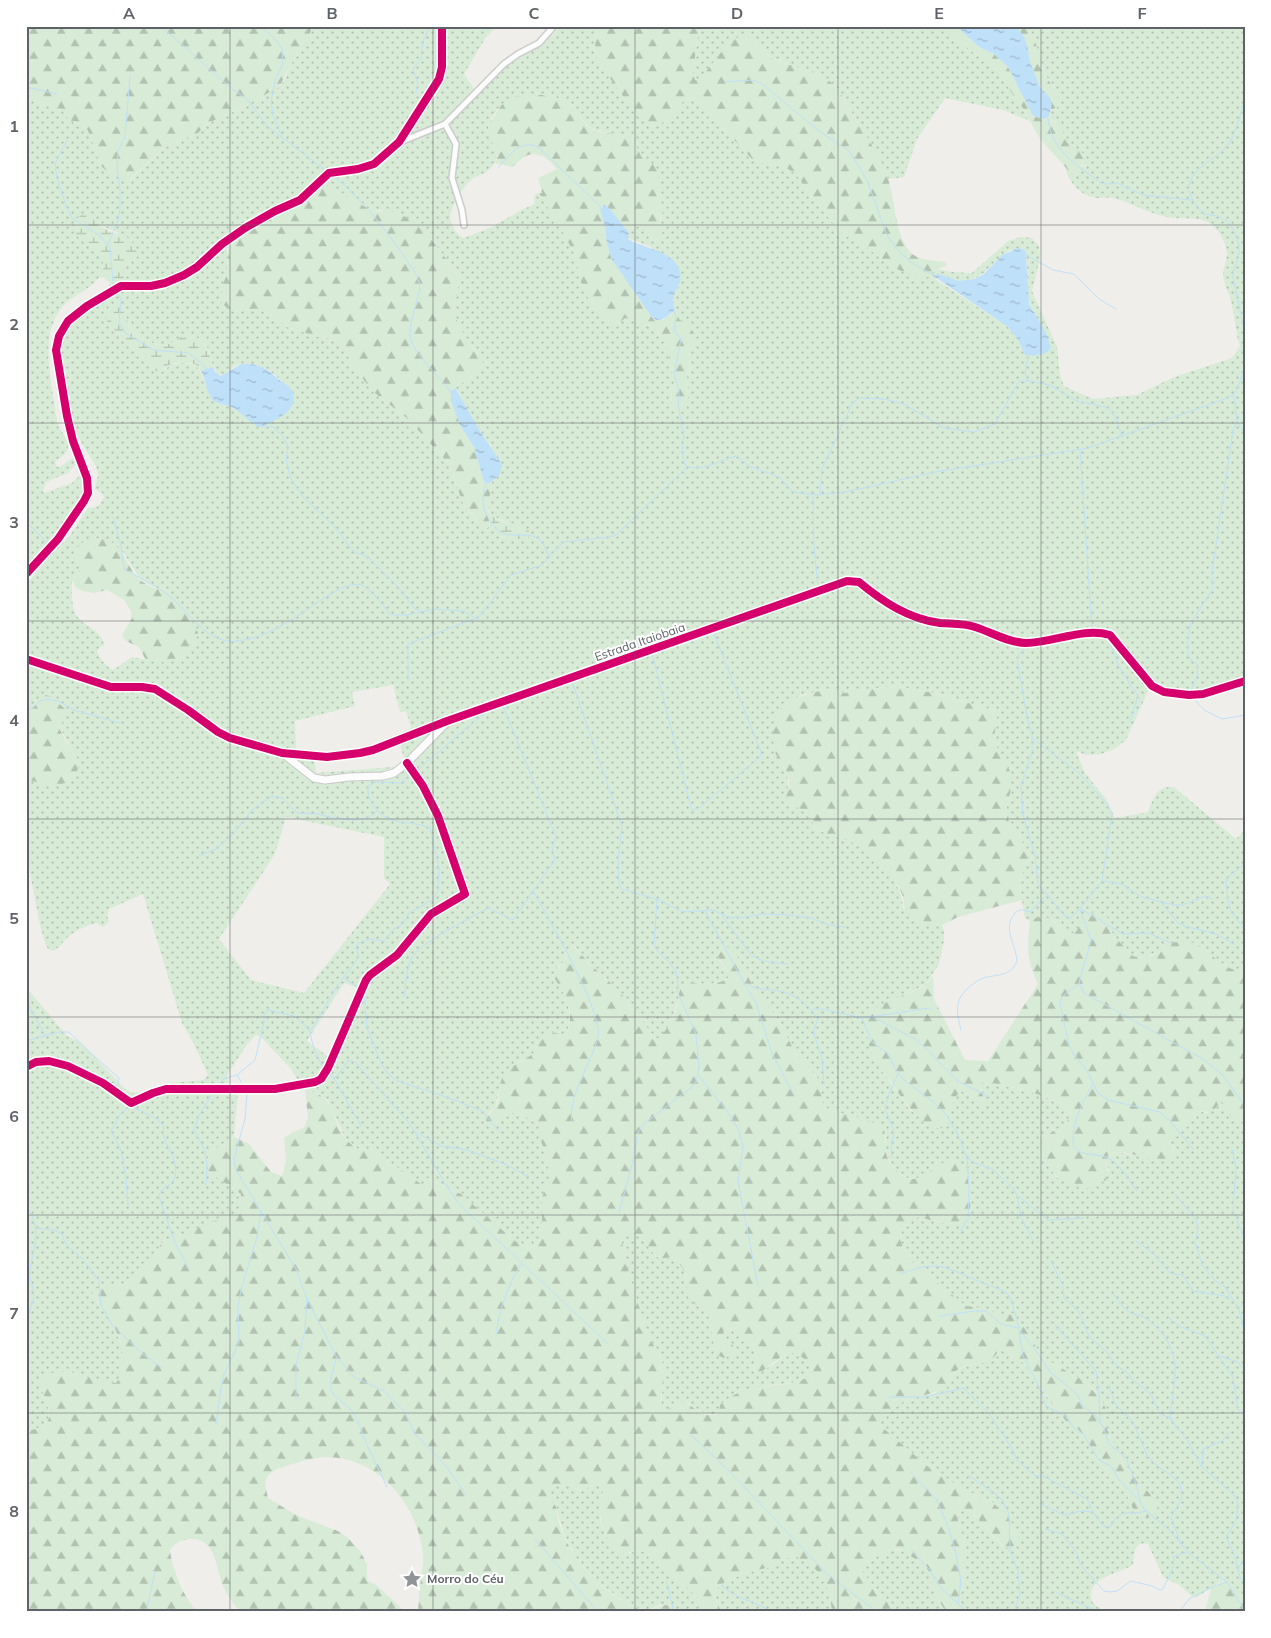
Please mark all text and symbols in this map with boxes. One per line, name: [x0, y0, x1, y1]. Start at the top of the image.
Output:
text: A: [123, 3, 135, 23]
text: B: [326, 3, 338, 23]
text: C: [529, 3, 540, 23]
text: D: [731, 3, 743, 23]
text: E: [934, 3, 944, 23]
text: F: [1137, 3, 1147, 23]
text: 1: [9, 116, 19, 136]
text: 2: [9, 314, 19, 334]
text: 3: [9, 512, 19, 532]
street label: Estrada Itaiobaia: [593, 619, 687, 664]
text: 4: [9, 710, 19, 730]
text: 5: [9, 908, 19, 928]
text: 6: [9, 1106, 19, 1126]
text: 7: [9, 1303, 19, 1323]
text: 8: [9, 1501, 19, 1521]
place icon: Morro do Céu: [401, 1568, 423, 1590]
place label: Morro do Céu: [427, 1571, 504, 1586]

